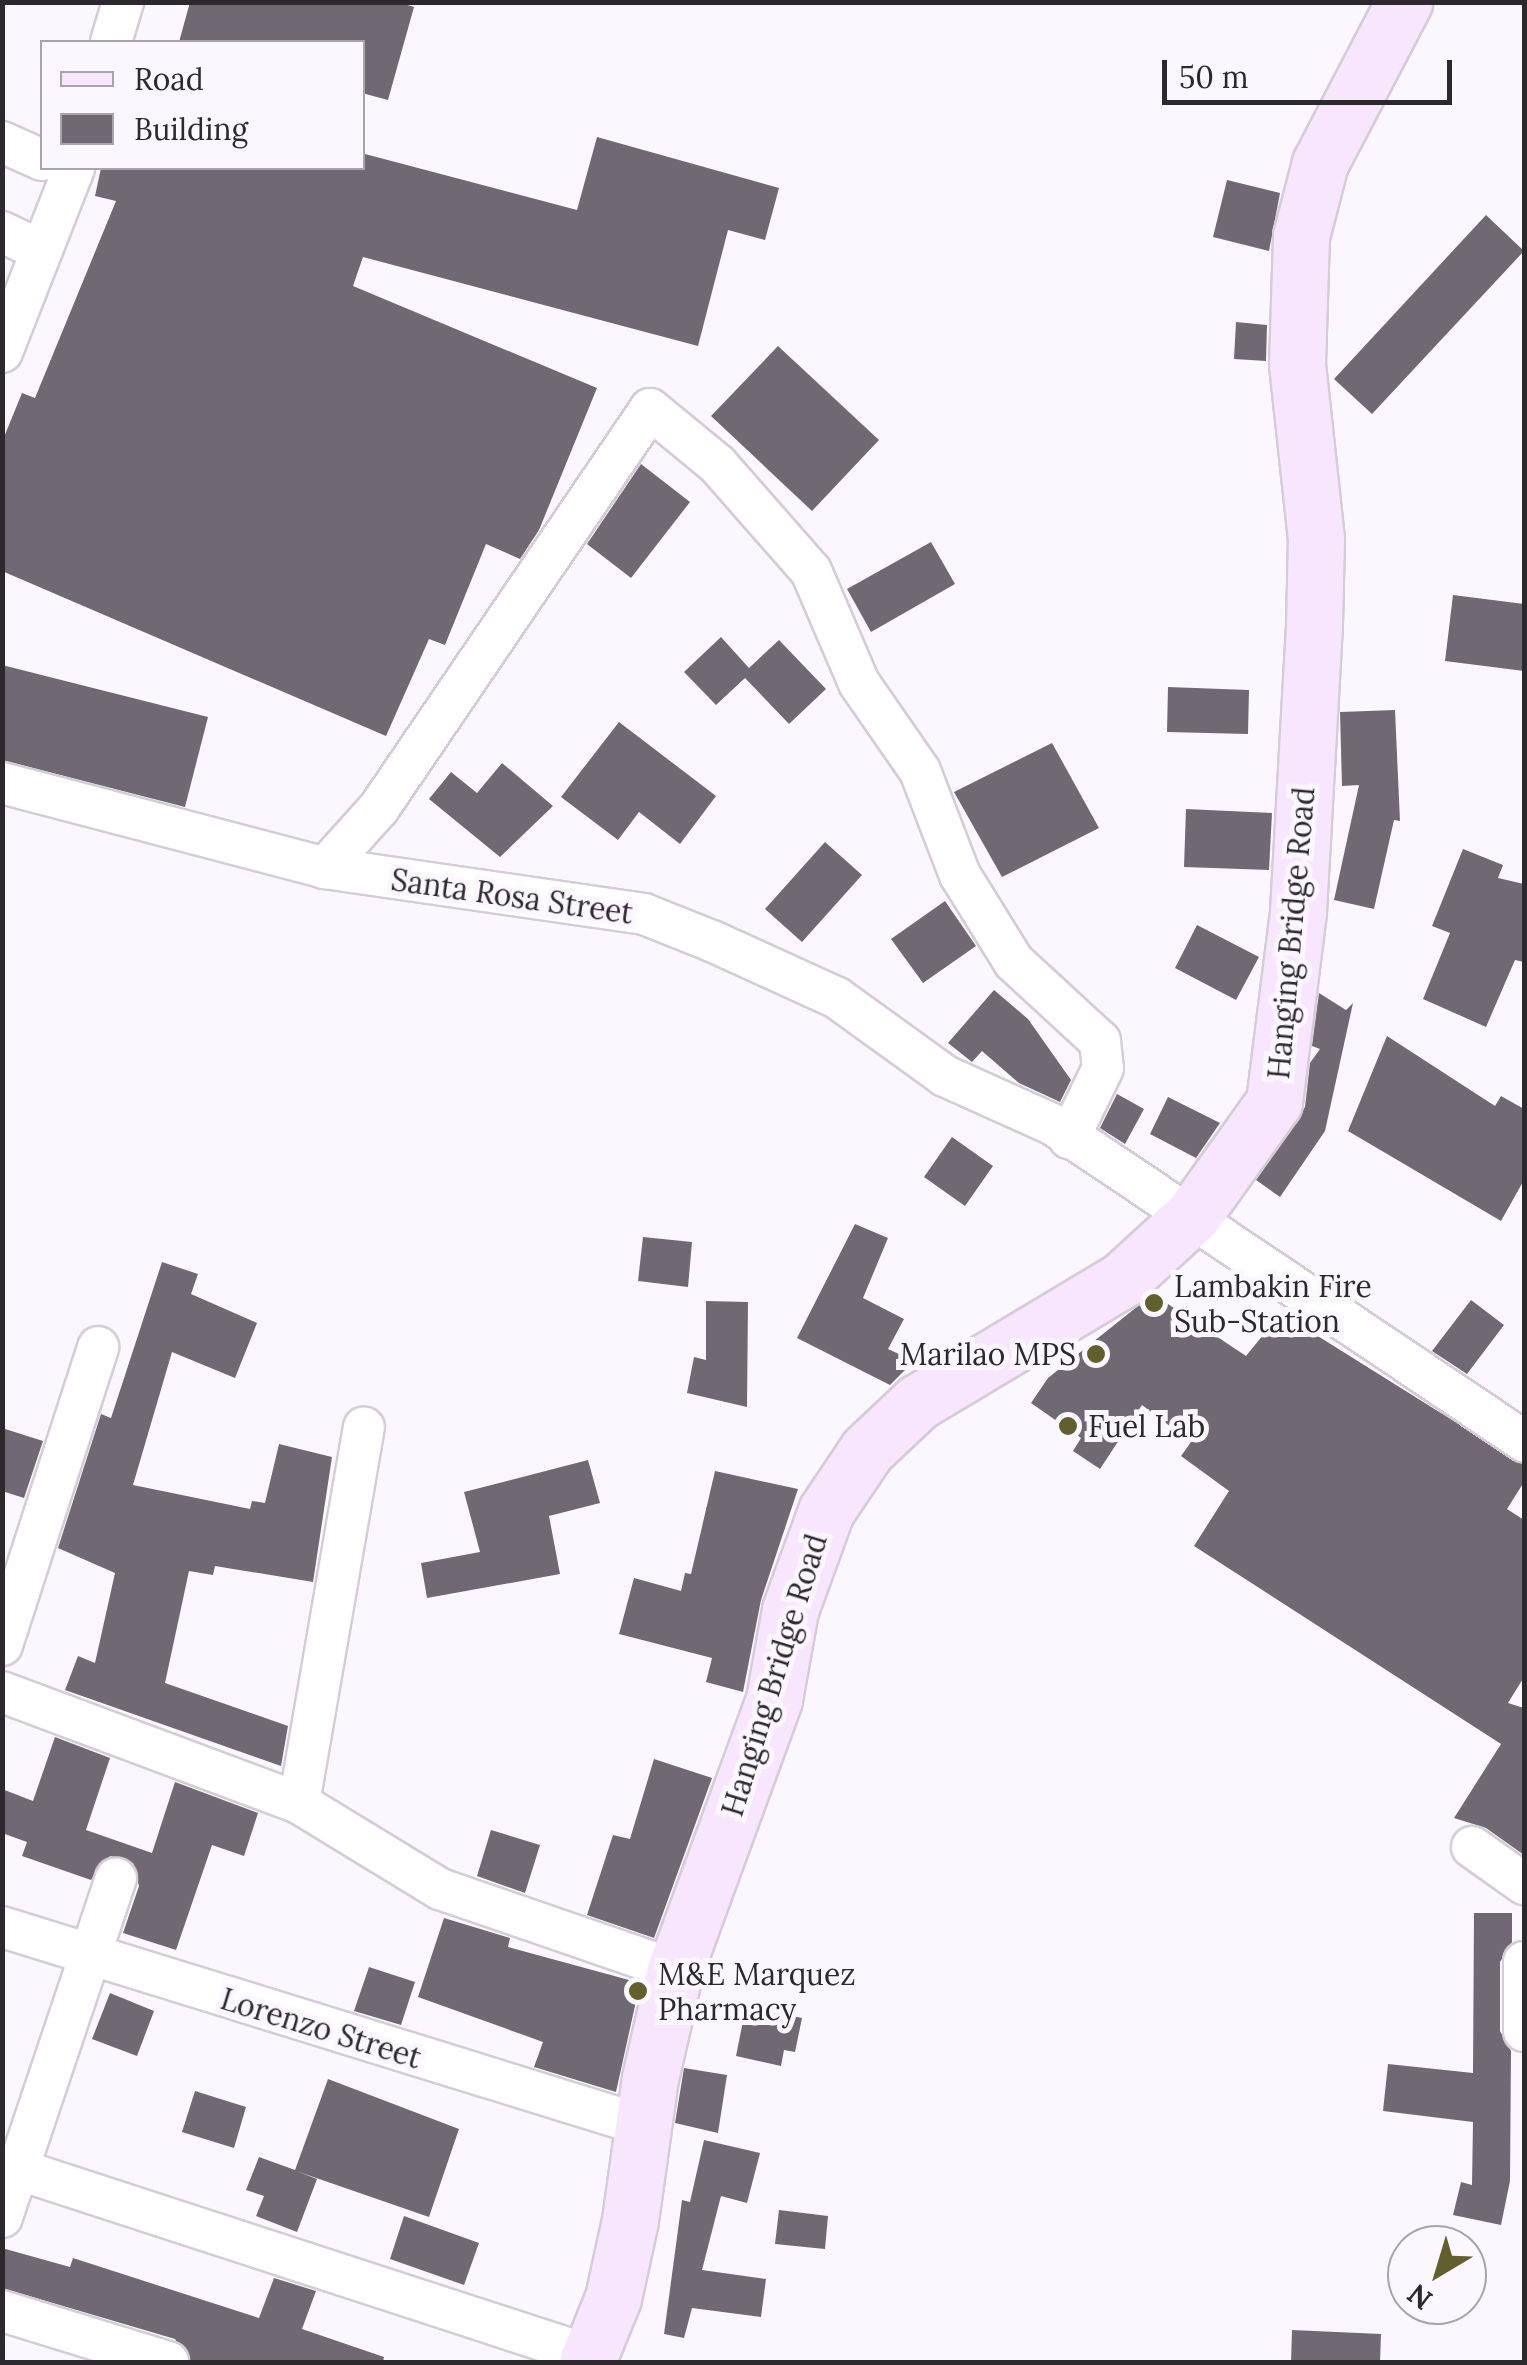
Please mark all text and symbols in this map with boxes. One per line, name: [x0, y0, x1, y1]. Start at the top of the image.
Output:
legend: [40, 40, 365, 170]
scale bar: [1167, 40, 1457, 102]
text: 50 m: [1179, 58, 1249, 96]
text: Road: [134, 60, 204, 98]
text: Building: [134, 110, 248, 148]
street label: Hanging Bridge Road: [1260, 785, 1322, 1081]
street label: Santa Rosa Street: [389, 861, 635, 931]
place label: Lambakin Fire Sub-Station: [1174, 1268, 1372, 1338]
marker: Lambakin Fire Sub-Station: [1143, 1292, 1165, 1314]
place label: Marilao MPS: [900, 1336, 1076, 1372]
marker: Marilao MPS: [1085, 1343, 1107, 1365]
place label: Fuel Lab: [1088, 1408, 1205, 1444]
marker: Fuel Lab: [1057, 1415, 1079, 1437]
street label: Hanging Bridge Road: [714, 1530, 834, 1820]
place label: M&E Marquez Pharmacy: [658, 1956, 856, 2026]
street label: Lorenzo Street: [216, 1980, 426, 2076]
marker: M&E Marquez Pharmacy: [627, 1980, 649, 2002]
north arrow: [1387, 2225, 1487, 2325]
text: N: [1400, 2276, 1439, 2318]

